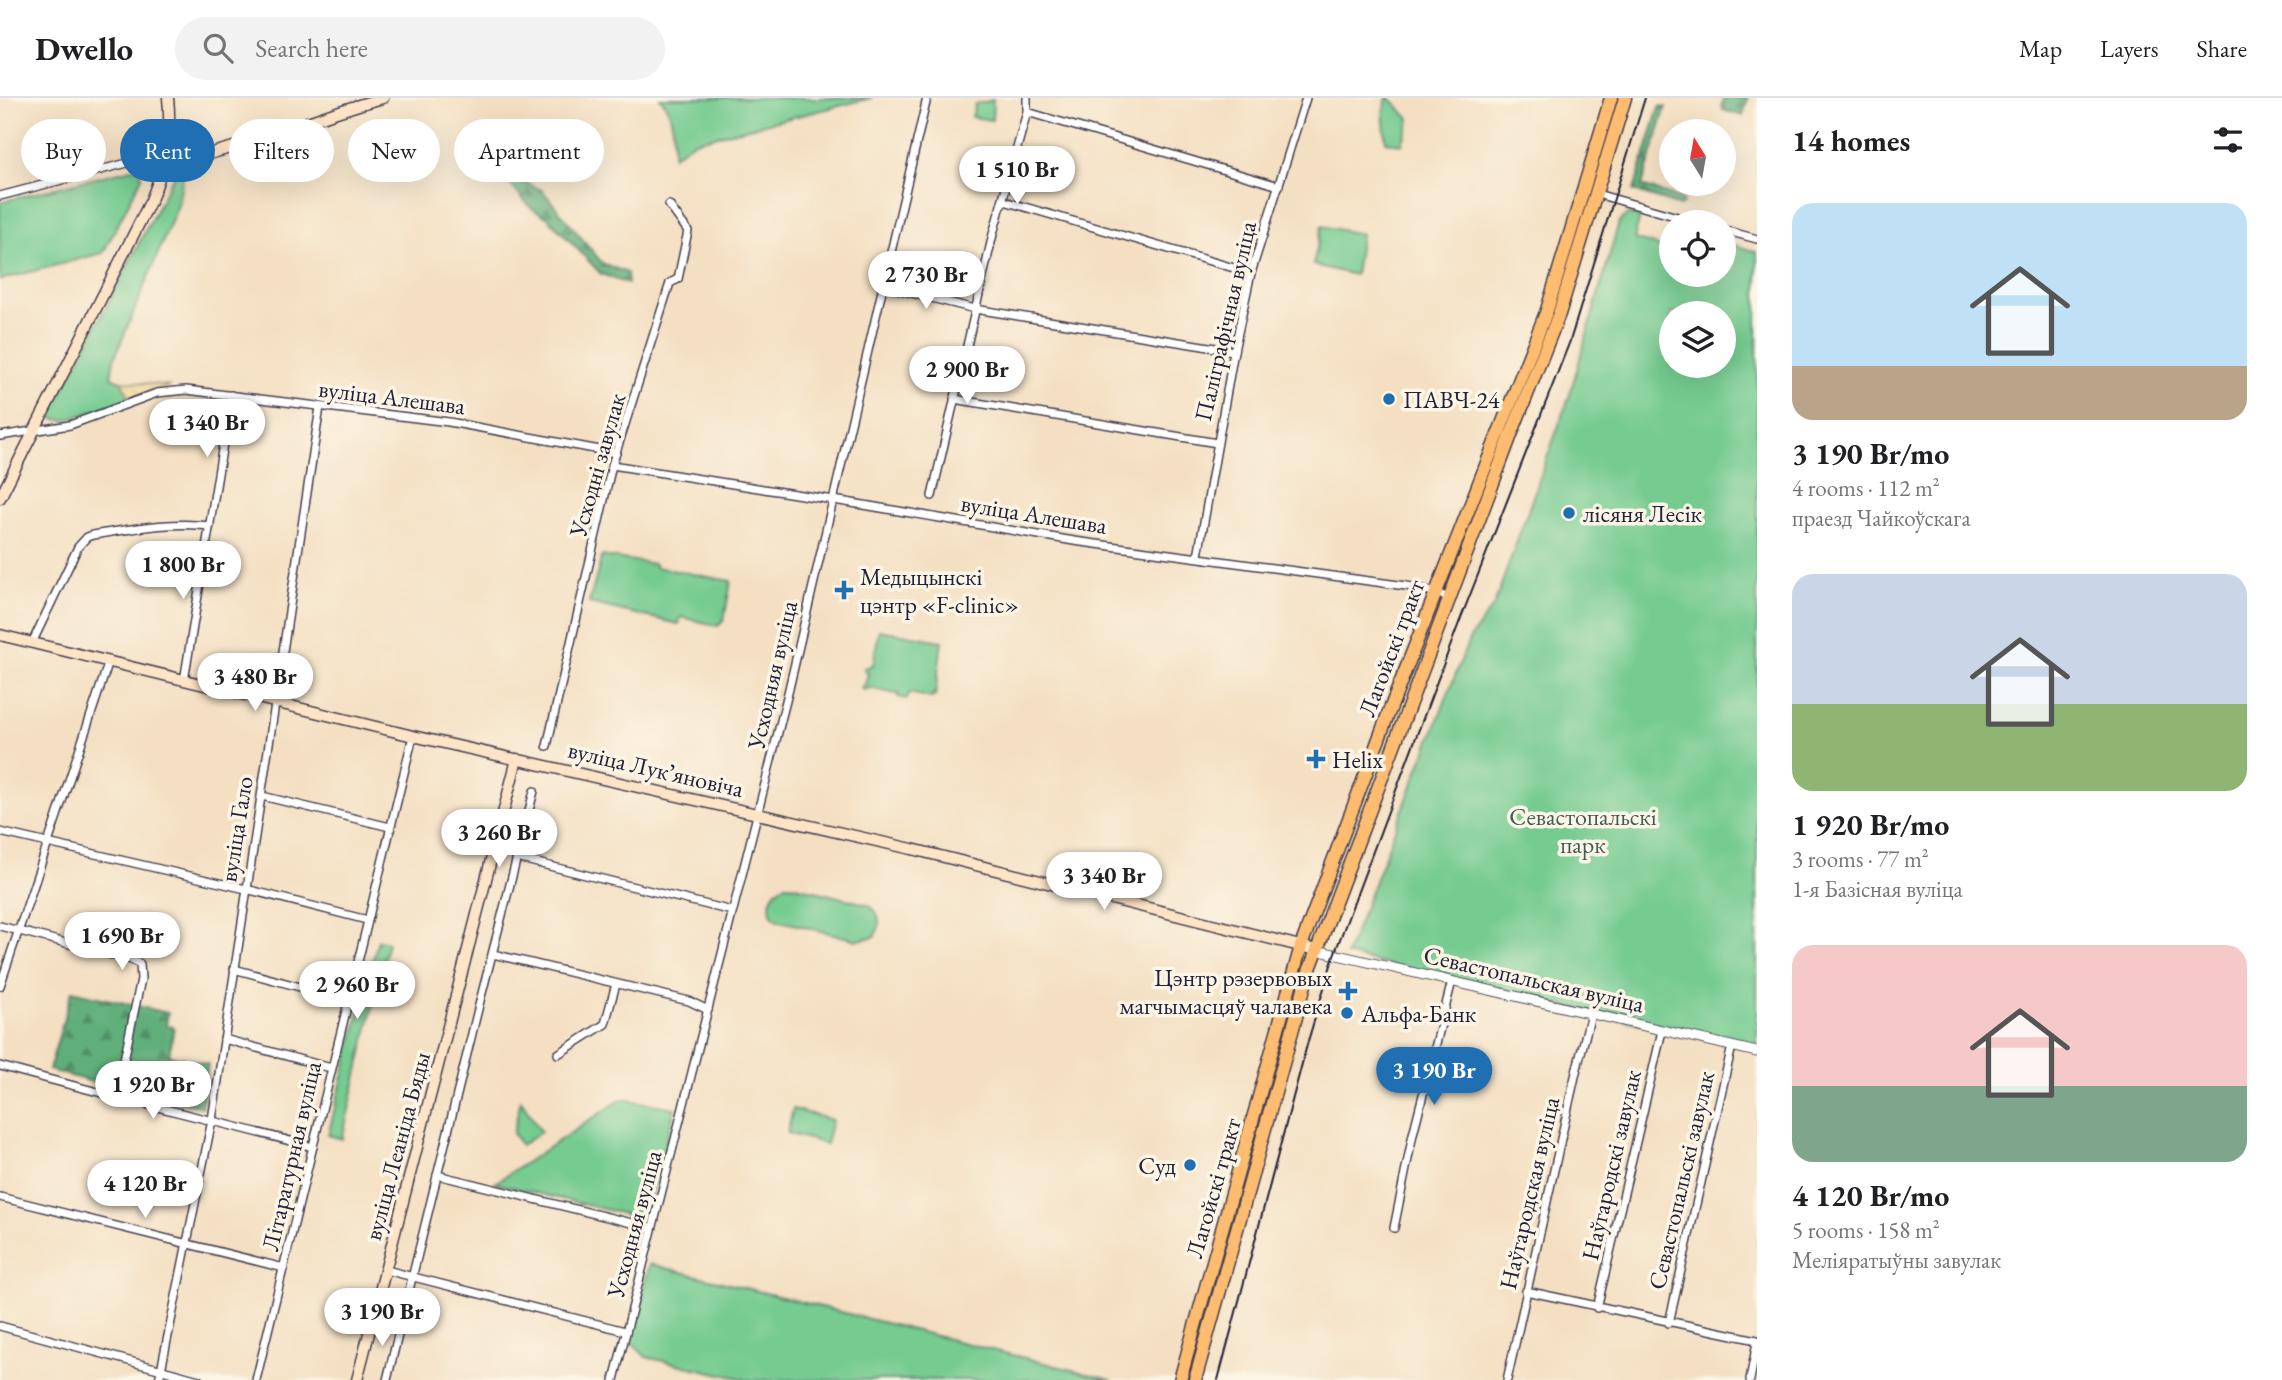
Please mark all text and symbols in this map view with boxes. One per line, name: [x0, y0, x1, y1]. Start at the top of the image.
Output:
search box: [175, 17, 665, 80]
text: Dwello: [35, 27, 133, 70]
icon: search: [199, 29, 237, 67]
text: Search here: [255, 31, 368, 65]
text: Map: [2019, 33, 2062, 64]
text: Layers: [2100, 33, 2159, 64]
text: Share: [2197, 33, 2247, 64]
chip: Buy: [21, 119, 106, 182]
chip: Rent: [120, 119, 215, 182]
chip: Filters: [229, 119, 334, 182]
chip: New: [348, 119, 440, 182]
chip: Apartment: [454, 119, 604, 182]
north arrow: [1659, 119, 1736, 196]
map controls: [1659, 119, 1736, 378]
text: 14 homes: [1792, 121, 1910, 160]
icon: filters: [2209, 121, 2247, 159]
pin: 1 510 Br: [945, 146, 1089, 206]
text: 1 510 Br: [975, 154, 1059, 184]
button: locate: [1659, 210, 1736, 287]
street label: Паліграфічная вуліца: [1187, 218, 1263, 424]
icon: home: [1957, 248, 2083, 374]
pin: 2 730 Br: [854, 252, 998, 311]
text: 2 730 Br: [884, 259, 968, 289]
button: layers: [1659, 301, 1736, 378]
pin: 2 900 Br: [895, 346, 1039, 406]
text: 2 900 Br: [925, 354, 1009, 384]
street label: вуліца Алешава: [317, 373, 467, 421]
place label: ПАВЧ-24: [1403, 384, 1500, 415]
street label: Усходні завулак: [561, 389, 632, 541]
marker: ПАВЧ-24: [1381, 391, 1397, 407]
pin: 1 340 Br: [135, 400, 279, 459]
text: 1 340 Br: [165, 407, 249, 437]
text: 3 190 Br/mo: [1792, 434, 1949, 473]
text: 4 rooms · 112 m²: [1792, 473, 1940, 503]
street label: вуліца Алешава: [959, 487, 1110, 541]
place label: лісяня Лесік: [1583, 498, 1703, 529]
text: праезд Чайкоўскага: [1792, 503, 1971, 533]
marker: лісяня Лесік: [1561, 505, 1577, 521]
pin: 1 800 Br: [111, 542, 255, 601]
text: 1 800 Br: [141, 549, 225, 579]
place label: Медыцынскі цэнтр «F-clinic»: [860, 561, 1019, 620]
street label: Лагойскі тракт: [1351, 575, 1431, 721]
marker: Медыцынскі цэнтр «F-clinic»: [834, 580, 854, 600]
street label: Усходняя вуліца: [740, 597, 804, 753]
icon: home: [1957, 619, 2083, 745]
pin: 3 480 Br: [183, 654, 327, 713]
text: 3 480 Br: [213, 661, 297, 691]
street label: вуліца Лукʼяновіча: [565, 734, 747, 804]
place label: Helix: [1332, 744, 1383, 775]
marker: Helix: [1306, 749, 1326, 769]
street label: вуліца Гало: [212, 774, 260, 884]
park label: Севастопальскі парк: [1509, 801, 1657, 860]
text: 1 920 Br/mo: [1792, 805, 1949, 844]
pin: 3 260 Br: [427, 810, 571, 869]
text: 3 260 Br: [457, 817, 541, 847]
text: 3 rooms · 77 m²: [1792, 844, 1929, 874]
pin: 3 340 Br: [1032, 852, 1176, 912]
text: 3 340 Br: [1062, 860, 1146, 890]
text: 1-я Базісная вуліца: [1792, 874, 1963, 904]
pin: 1 690 Br: [50, 912, 194, 972]
text: 1 690 Br: [80, 920, 164, 950]
street label: Севастопальская вуліца: [1421, 939, 1648, 1020]
pin: 2 960 Br: [285, 962, 429, 1021]
place label: Цэнтр рэзервовых магчымасцяў чалавека: [1119, 962, 1333, 1021]
text: 2 960 Br: [315, 969, 399, 999]
marker: Цэнтр рэзервовых магчымасцяў чалавека: [1338, 981, 1358, 1001]
icon: home: [1957, 990, 2083, 1116]
place label: Альфа-Банк: [1360, 998, 1477, 1029]
marker: Альфа-Банк: [1339, 1005, 1355, 1021]
street label: вуліца Леаніда Бяды: [357, 1048, 437, 1244]
pin: 3 190 Br: [1362, 1048, 1506, 1107]
text: 3 190 Br: [1392, 1055, 1476, 1085]
street label: Літаратурная вуліца: [254, 1058, 328, 1254]
pin: 1 920 Br: [81, 1062, 225, 1121]
street label: Наўгародскі завулак: [1574, 1066, 1648, 1263]
street label: Севастопальскі завулак: [1641, 1067, 1721, 1292]
text: 1 920 Br: [111, 1069, 195, 1099]
street label: Наўгародская вуліца: [1492, 1093, 1566, 1292]
street label: Лагойскі тракт: [1178, 1114, 1248, 1261]
street label: Усходняя вуліца: [599, 1146, 669, 1302]
place label: Суд: [1138, 1150, 1176, 1181]
marker: Суд: [1182, 1157, 1198, 1173]
pin: 4 120 Br: [73, 1160, 217, 1220]
text: 4 120 Br: [103, 1168, 187, 1198]
text: 4 120 Br/mo: [1792, 1176, 1949, 1215]
text: 5 rooms · 158 m²: [1792, 1215, 1940, 1245]
text: Меліяратыўны завулак: [1792, 1245, 2001, 1275]
pin: 3 190 Br: [310, 1288, 454, 1348]
text: 3 190 Br: [340, 1296, 424, 1326]

